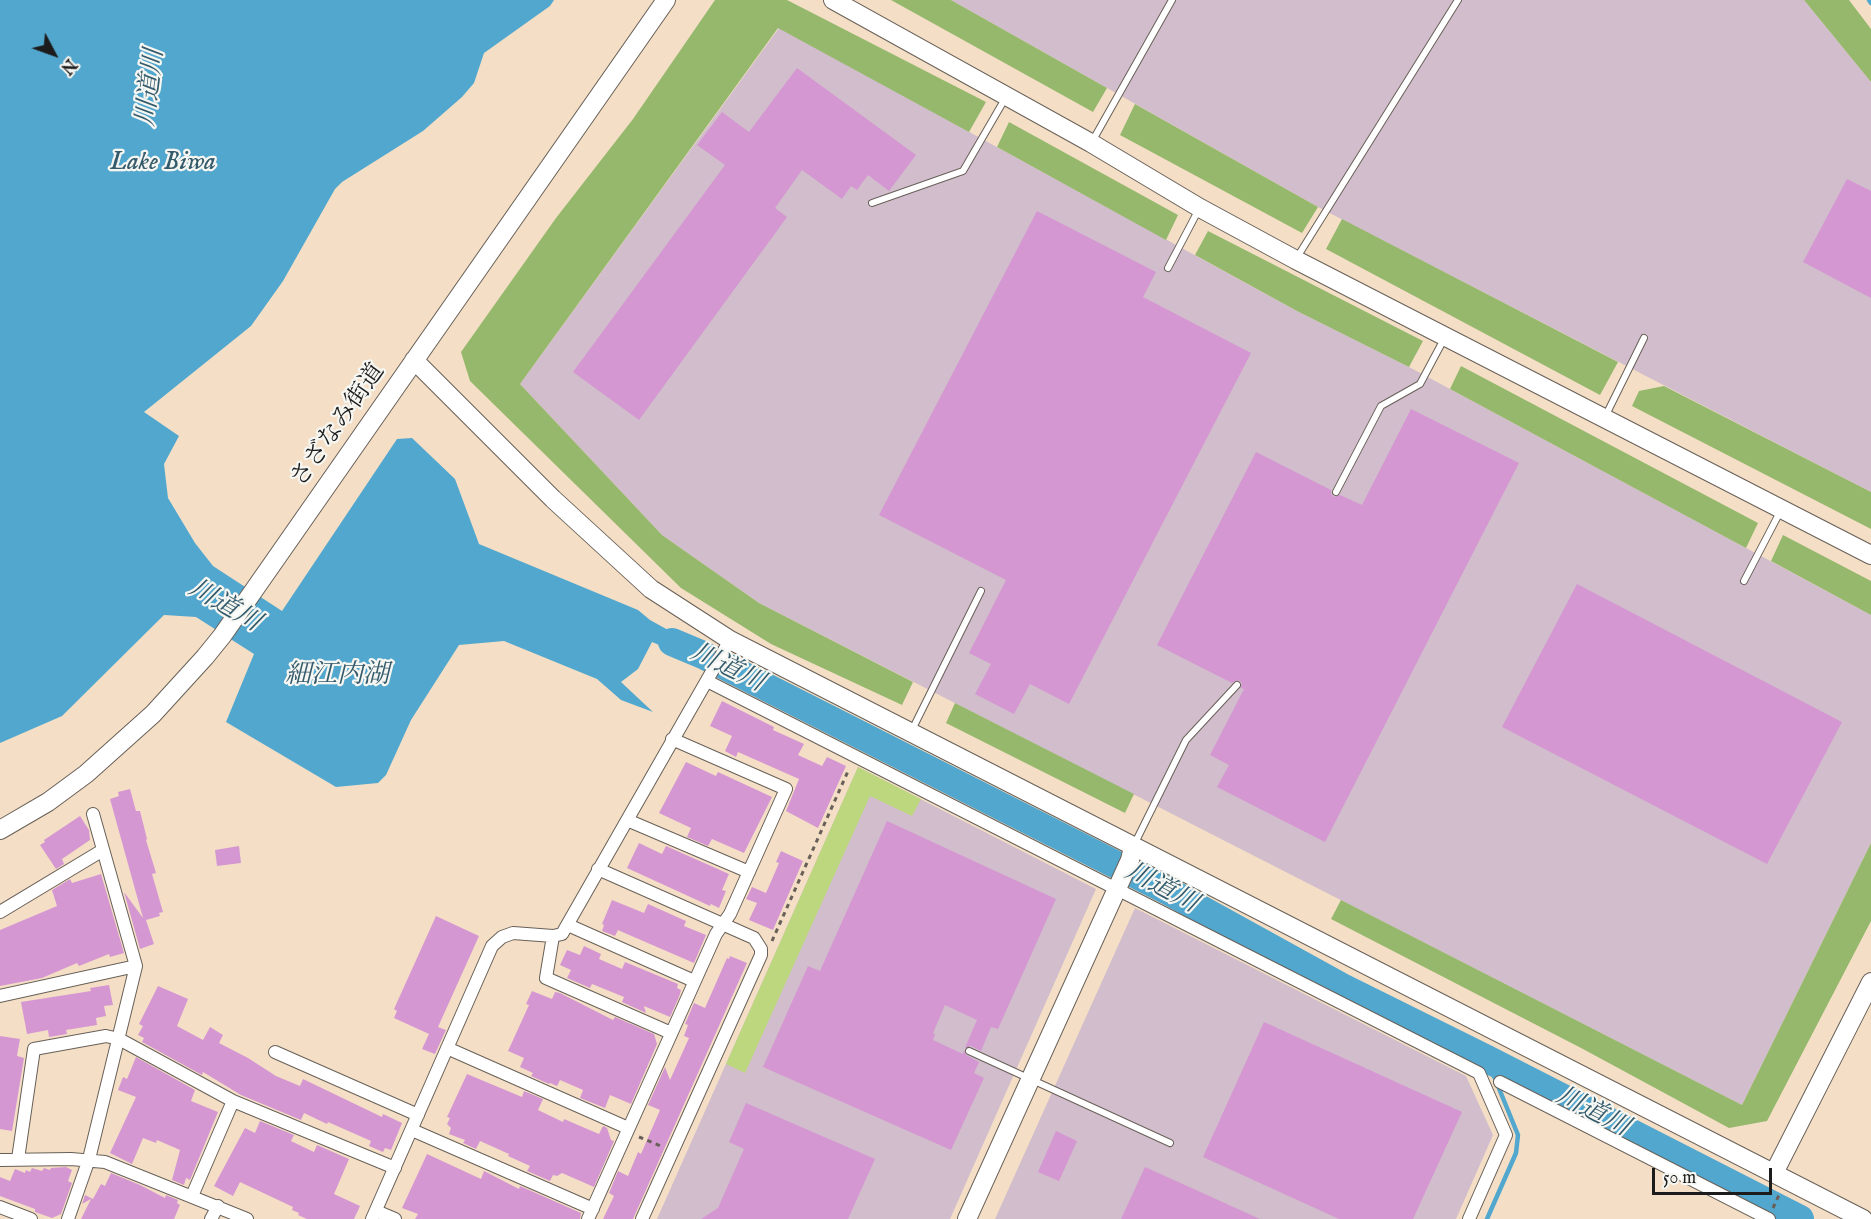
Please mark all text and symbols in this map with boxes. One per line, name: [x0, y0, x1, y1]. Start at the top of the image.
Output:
north arrow: [24, 24, 84, 84]
water label: 川道川: [132, 47, 172, 129]
text: N: [55, 54, 80, 78]
water label: Lake Biwa: [110, 148, 216, 180]
street label: さざなみ街道: [286, 359, 392, 493]
water label: 川道川: [182, 574, 266, 640]
water label: 川道川: [685, 638, 769, 700]
water label: 細江内湖: [285, 661, 389, 693]
water label: 川道川: [1119, 857, 1203, 921]
water label: 川道川: [1550, 1081, 1634, 1145]
scale bar: [1655, 1156, 1775, 1194]
text: 50 m: [1663, 1167, 1696, 1190]

